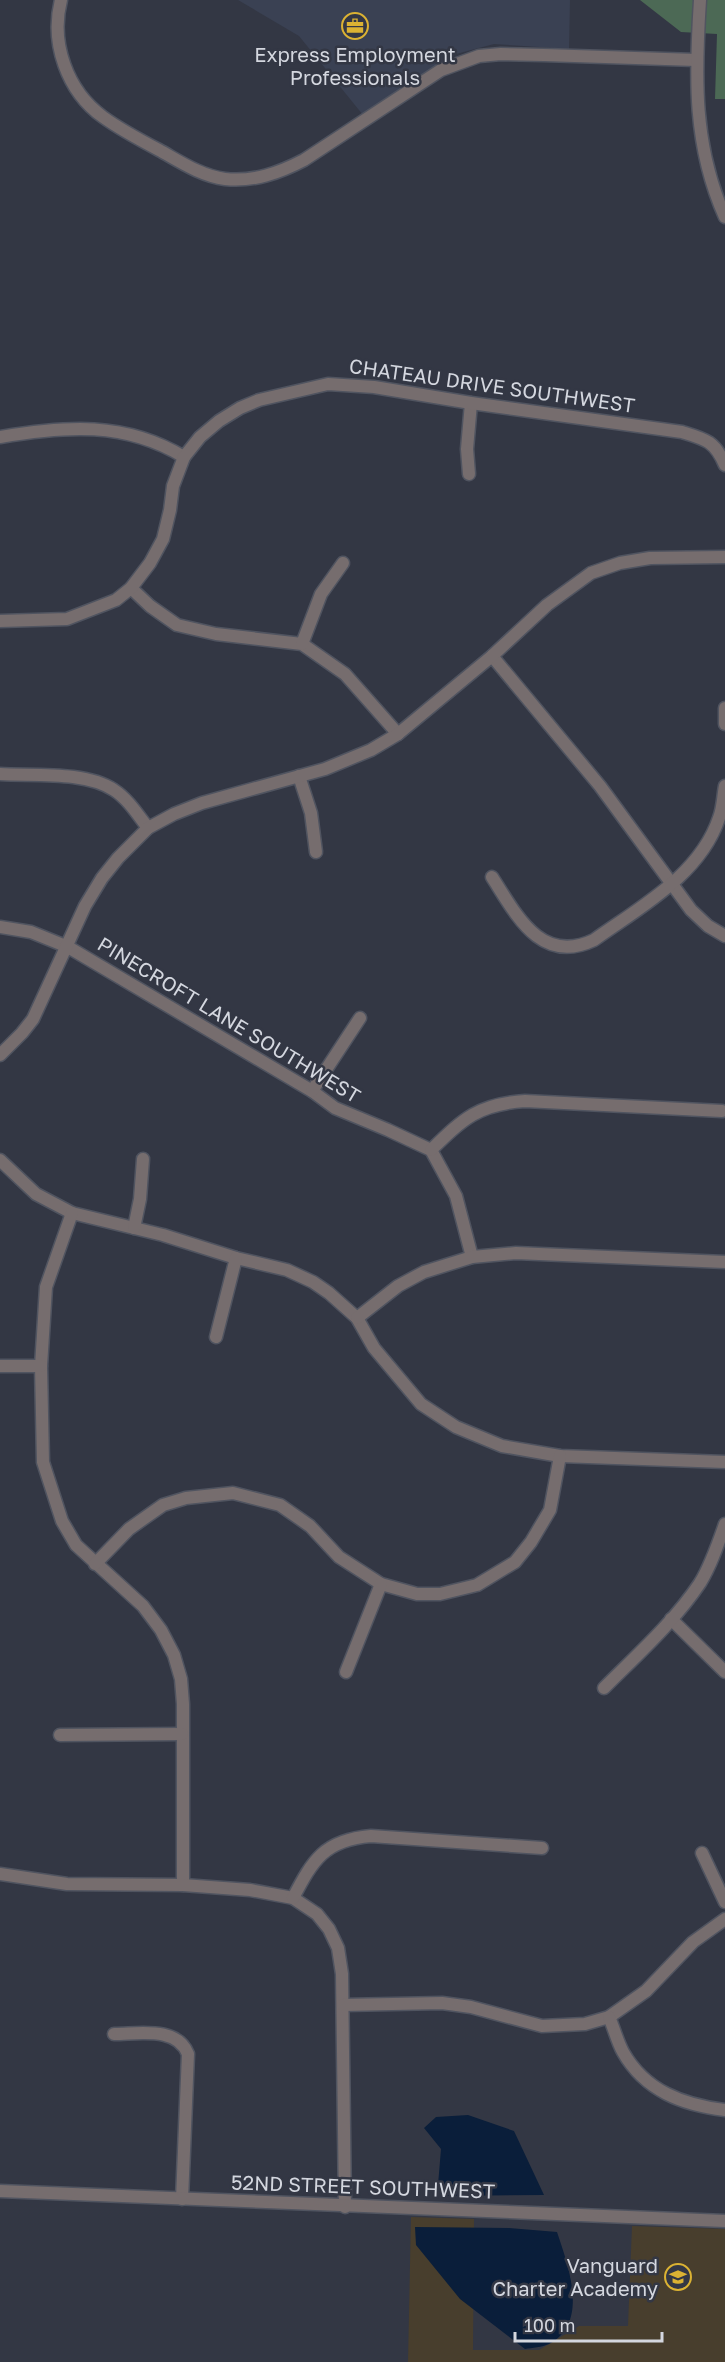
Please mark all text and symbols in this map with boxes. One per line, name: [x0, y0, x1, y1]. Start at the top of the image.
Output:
office icon: Express Employment Professionals: [340, 11, 370, 41]
place label: Express Employment Professionals: [254, 42, 456, 89]
street label: CHATEAU DRIVE SOUTHWEST: [348, 353, 637, 417]
street label: PINECROFT LANE SOUTHWEST: [94, 931, 365, 1107]
street label: 52ND STREET SOUTHWEST: [231, 2169, 495, 2203]
place label: Vanguard Charter Academy: [492, 2253, 658, 2300]
school or university icon: Vanguard Charter Academy: [663, 2262, 693, 2292]
scale bar: [515, 2305, 662, 2343]
text: 100 m: [524, 2314, 575, 2336]

